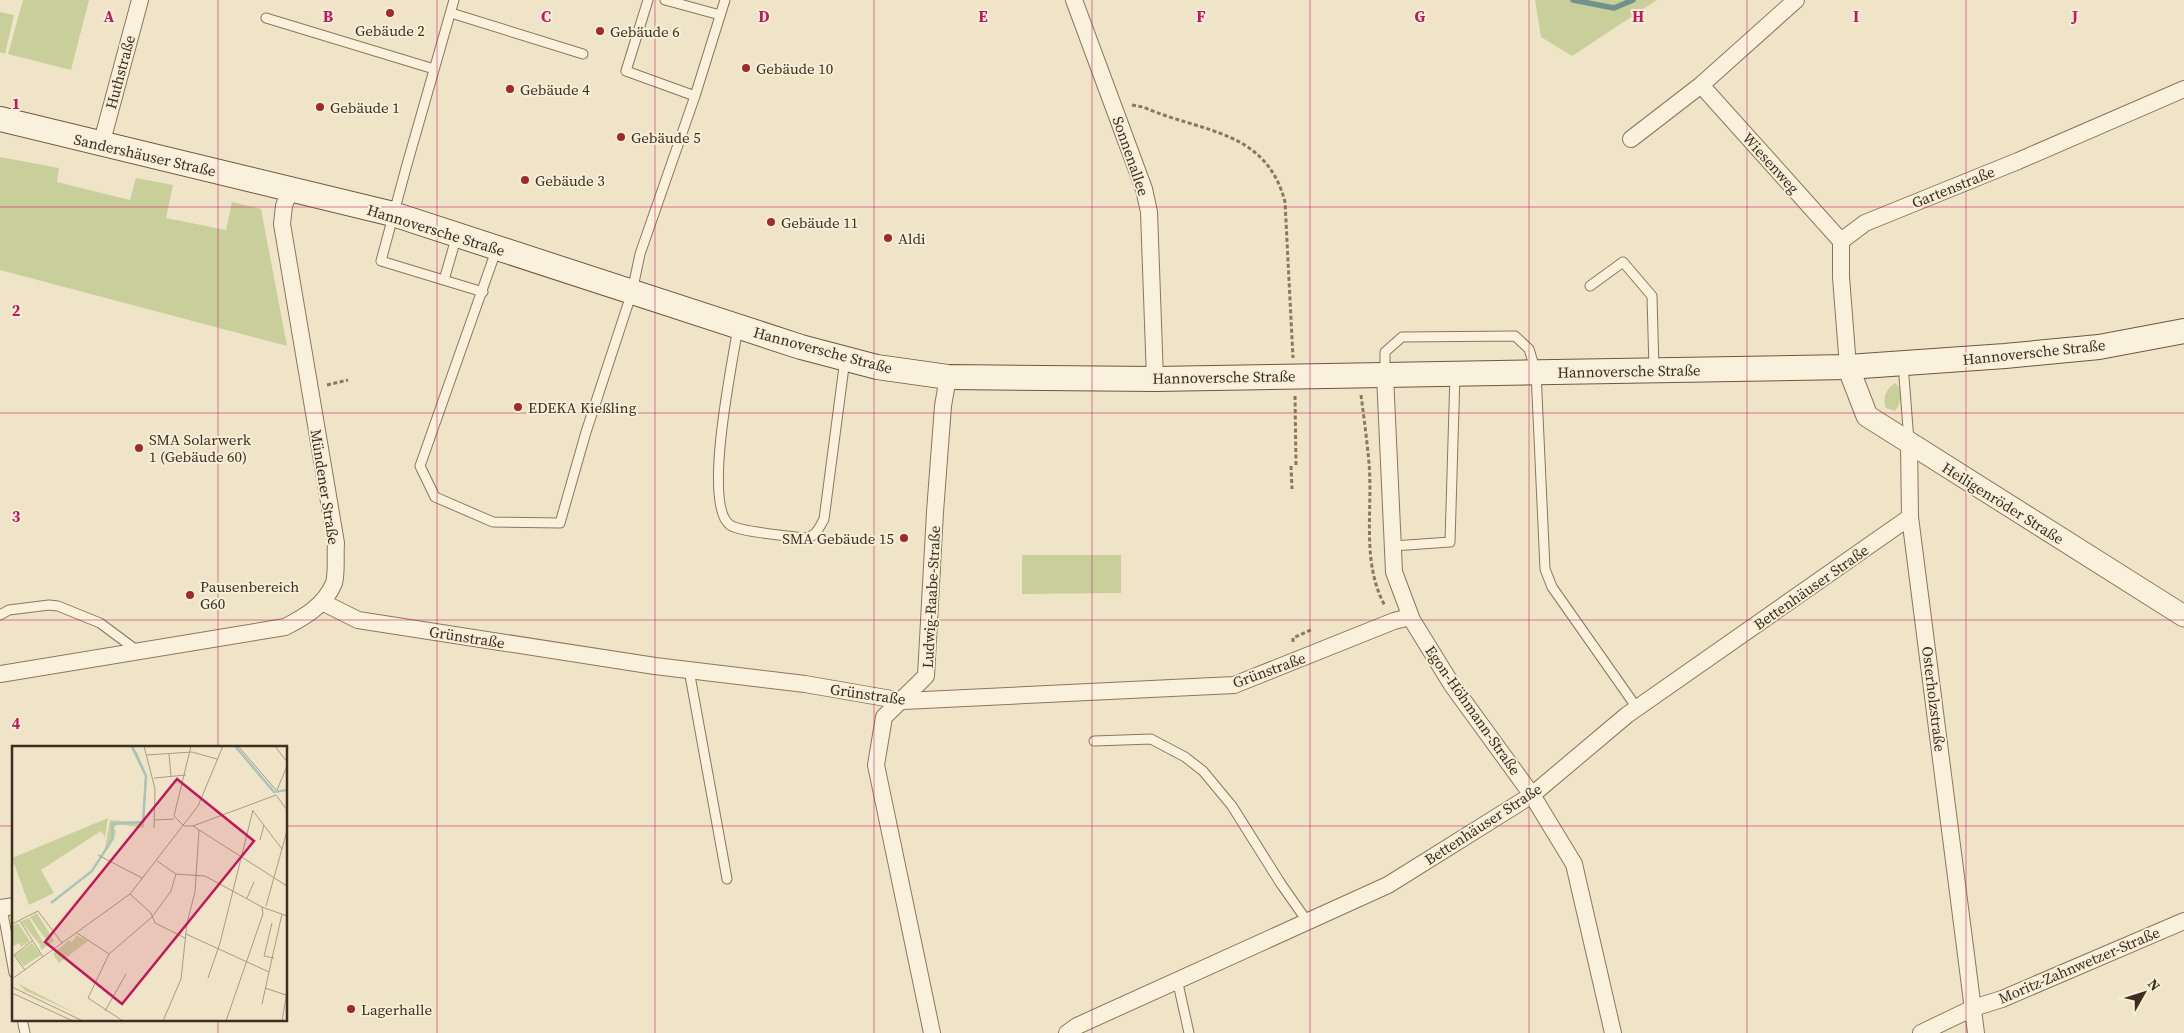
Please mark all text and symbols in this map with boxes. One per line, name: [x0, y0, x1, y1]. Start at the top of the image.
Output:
text: A: [104, 5, 115, 27]
text: B: [323, 5, 334, 27]
text: C: [541, 5, 551, 27]
text: D: [758, 5, 770, 27]
text: E: [978, 5, 988, 27]
text: F: [1196, 5, 1206, 27]
text: G: [1415, 5, 1426, 27]
text: H: [1632, 5, 1644, 27]
text: I: [1853, 5, 1859, 27]
text: J: [2071, 5, 2078, 27]
marker: Gebäude 2: [384, 7, 396, 19]
place label: Gebäude 2: [355, 20, 425, 41]
place label: Gebäude 6: [610, 21, 680, 42]
marker: Gebäude 6: [594, 25, 606, 37]
street label: Huthstraße: [100, 32, 140, 111]
place label: Gebäude 10: [756, 58, 833, 79]
marker: Gebäude 10: [740, 62, 752, 74]
place label: Gebäude 4: [520, 79, 590, 100]
marker: Gebäude 4: [504, 83, 516, 95]
text: 1: [12, 92, 20, 114]
place label: Gebäude 1: [330, 97, 400, 118]
marker: Gebäude 1: [314, 101, 326, 113]
street label: Sonnenallee: [1108, 113, 1155, 199]
place label: Gebäude 5: [631, 127, 701, 148]
street label: Sandershäuser Straße: [72, 128, 218, 182]
street label: Wiesenweg: [1738, 128, 1804, 198]
marker: Gebäude 5: [615, 131, 627, 143]
street label: Gartenstraße: [1908, 161, 1998, 213]
place label: Gebäude 3: [535, 170, 605, 191]
marker: Gebäude 3: [519, 174, 531, 186]
street label: Hannoversche Straße: [364, 199, 508, 261]
place label: Gebäude 11: [781, 212, 858, 233]
marker: Gebäude 11: [765, 216, 777, 228]
place label: Aldi: [898, 228, 925, 249]
marker: Aldi: [882, 232, 894, 244]
text: 2: [12, 299, 21, 321]
street label: Hannoversche Straße: [751, 321, 895, 379]
street label: Hannoversche Straße: [1962, 334, 2107, 370]
street label: Hannoversche Straße: [1557, 359, 1701, 383]
street label: Hannoversche Straße: [1152, 365, 1296, 389]
place label: EDEKA Kießling: [528, 397, 637, 418]
marker: EDEKA Kießling: [512, 401, 524, 413]
street label: Mündener Straße: [306, 428, 345, 547]
place label: SMA Solarwerk 1 (Gebäude 60): [149, 429, 252, 467]
marker: SMA Solarwerk 1 (Gebäude 60): [133, 442, 145, 454]
street label: Heiligenröder Straße: [1938, 457, 2068, 549]
text: 3: [12, 505, 21, 527]
street label: Ludwig-Raabe-Straße: [917, 525, 945, 669]
place label: SMA Gebäude 15: [782, 528, 894, 549]
marker: SMA Gebäude 15: [898, 532, 910, 544]
street label: Bettenhäuser Straße: [1749, 539, 1873, 635]
place label: Pausenbereich G60: [200, 576, 299, 614]
marker: Pausenbereich G60: [184, 589, 196, 601]
street label: Grünstraße: [428, 621, 507, 653]
street label: Egon-Höhmann-Straße: [1420, 641, 1526, 779]
street label: Osterholzstraße: [1917, 645, 1951, 753]
street label: Grünstraße: [1230, 647, 1309, 693]
street label: Grünstraße: [829, 678, 908, 710]
text: 4: [12, 712, 21, 734]
inset map: [12, 746, 288, 1020]
street label: Bettenhäuser Straße: [1420, 778, 1546, 870]
street label: Moritz-Zahnwetzer-Straße: [1995, 921, 2163, 1009]
north arrow: [2119, 968, 2169, 1018]
text: N: [2143, 975, 2165, 995]
place label: Lagerhalle: [361, 999, 432, 1020]
marker: Lagerhalle: [345, 1003, 357, 1015]

